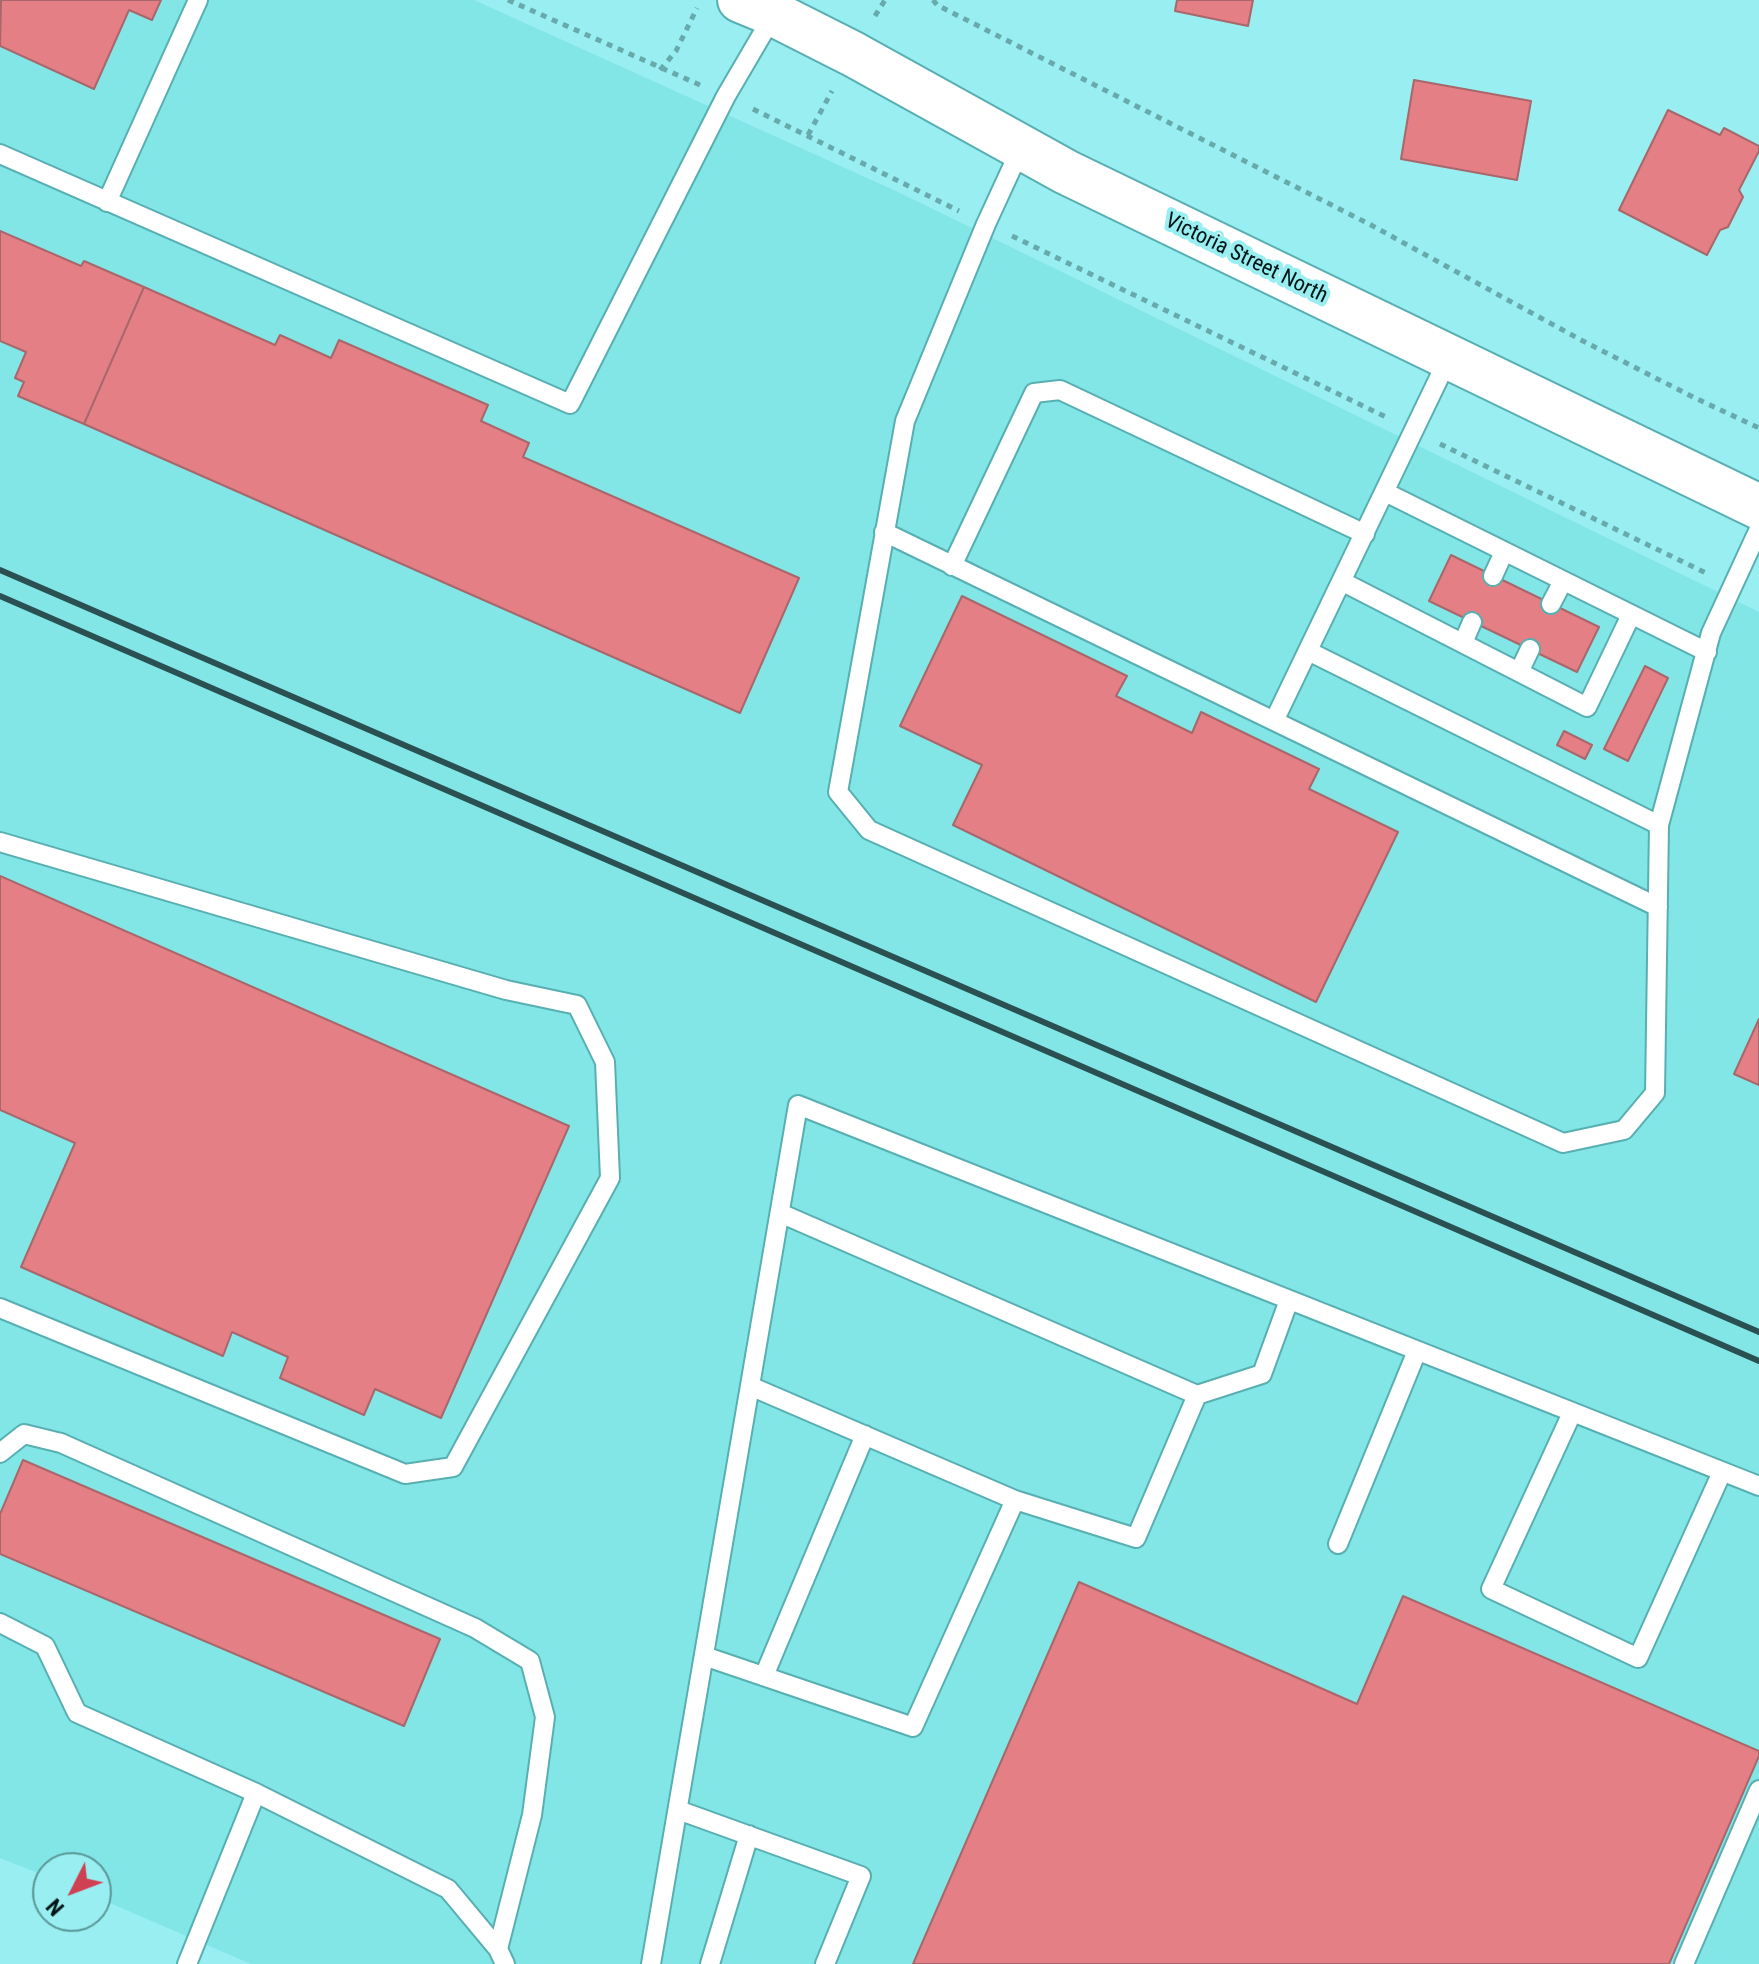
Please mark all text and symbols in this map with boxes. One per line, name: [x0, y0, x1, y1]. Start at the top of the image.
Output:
street label: Victoria Street North: [1160, 208, 1332, 310]
north arrow: [32, 1852, 112, 1932]
text: N: [41, 1894, 69, 1920]

